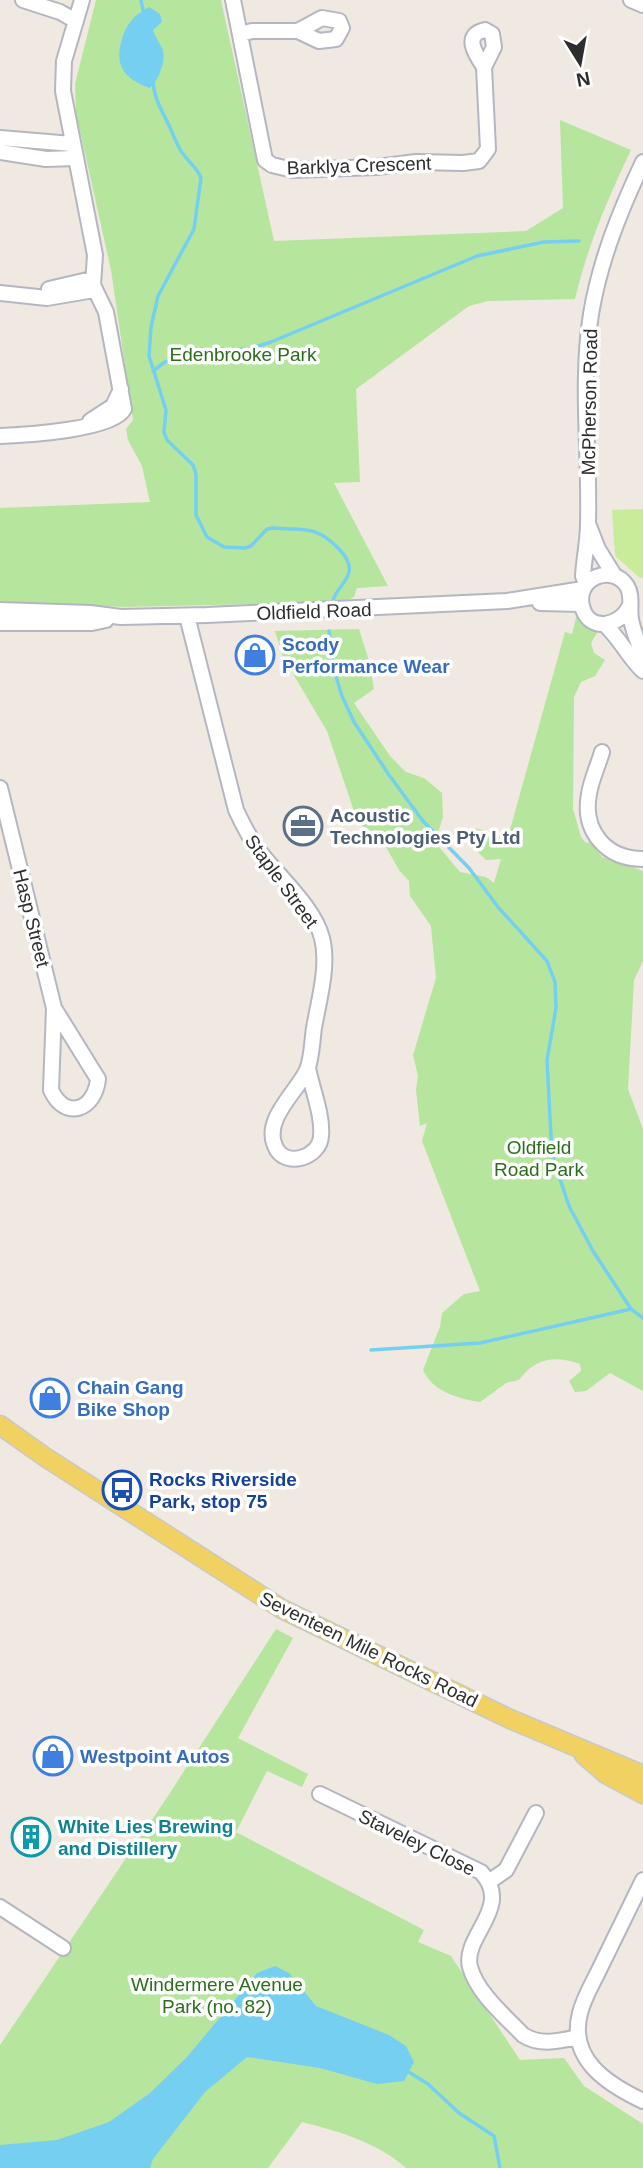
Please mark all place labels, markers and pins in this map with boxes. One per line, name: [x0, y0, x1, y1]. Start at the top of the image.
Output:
shop icon: Scody Performance Wear: [234, 634, 276, 676]
place label: Scody Performance Wear: [282, 634, 450, 677]
office icon: Acoustic Technologies Pty Ltd: [282, 805, 324, 847]
place label: Acoustic Technologies Pty Ltd: [330, 805, 521, 848]
shop icon: Chain Gang Bike Shop: [29, 1377, 71, 1419]
place label: Chain Gang Bike Shop: [77, 1377, 184, 1420]
bus stop icon: Rocks Riverside Park, stop 75: [101, 1469, 143, 1511]
place label: Rocks Riverside Park, stop 75: [149, 1469, 297, 1512]
shop icon: Westpoint Autos: [32, 1735, 74, 1777]
place label: Westpoint Autos: [80, 1746, 230, 1767]
building icon: White Lies Brewing and Distillery: [10, 1816, 52, 1858]
place label: White Lies Brewing and Distillery: [58, 1816, 233, 1859]

